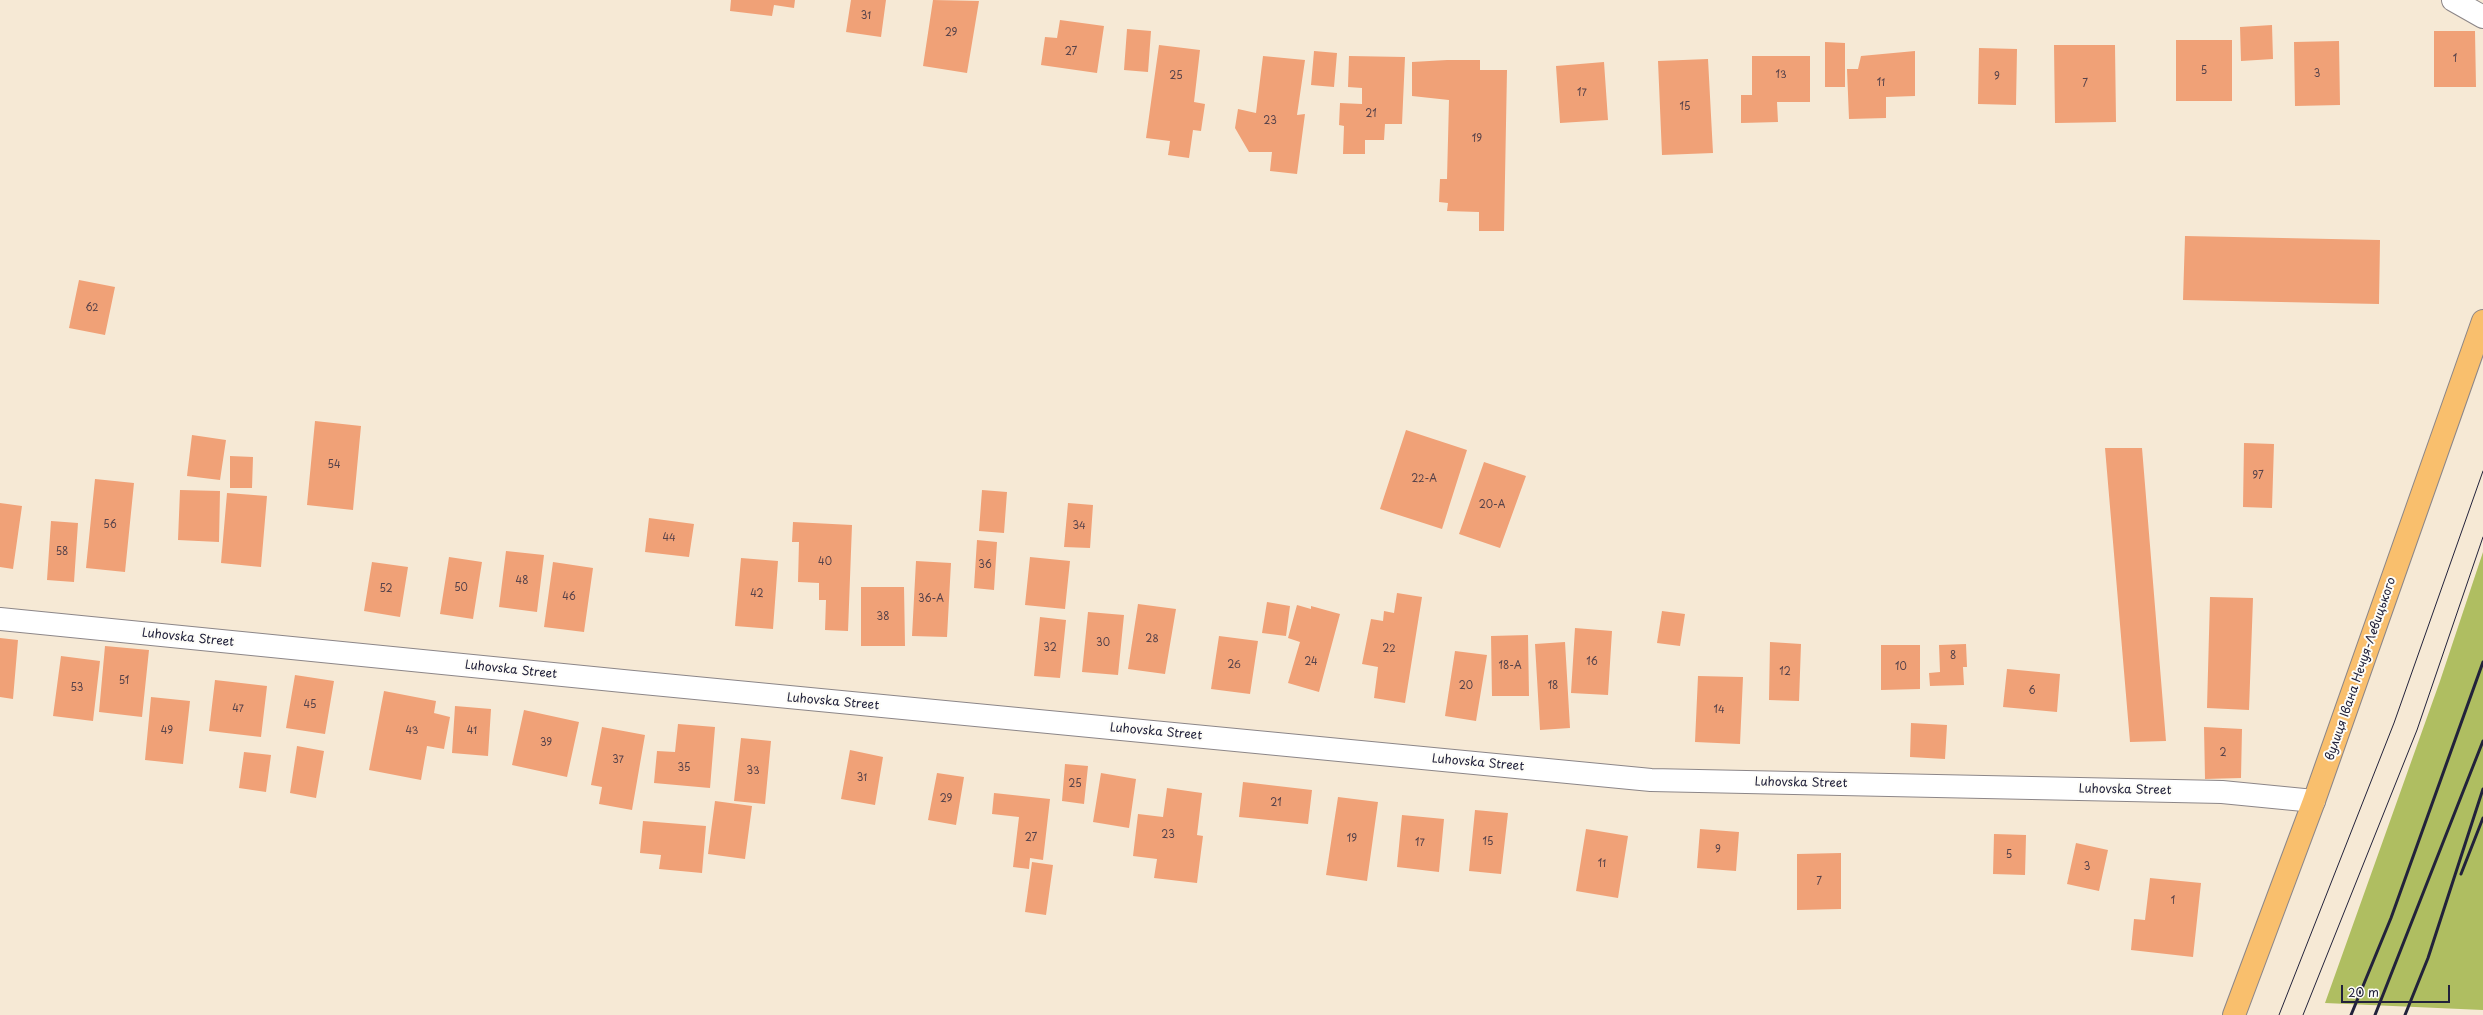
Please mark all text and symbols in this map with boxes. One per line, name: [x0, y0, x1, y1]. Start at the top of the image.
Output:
house number: 31: [861, 10, 871, 22]
house number: 29: [945, 27, 957, 39]
house number: 27: [1065, 46, 1077, 58]
house number: 1: [2453, 53, 2457, 65]
house number: 5: [2201, 65, 2207, 77]
house number: 3: [2314, 68, 2320, 80]
house number: 13: [1775, 69, 1787, 81]
house number: 25: [1169, 70, 1183, 82]
house number: 9: [1994, 71, 2000, 83]
house number: 11: [1877, 77, 1885, 89]
house number: 7: [2082, 78, 2088, 90]
house number: 17: [1577, 87, 1587, 99]
house number: 15: [1680, 101, 1690, 113]
house number: 21: [1365, 108, 1377, 120]
house number: 23: [1263, 115, 1277, 127]
house number: 19: [1472, 133, 1482, 145]
house number: 62: [85, 302, 99, 314]
house number: 54: [327, 459, 341, 471]
house number: 97: [2252, 470, 2264, 482]
house number: 22-А: [1411, 473, 1437, 485]
house number: 20-А: [1479, 499, 1505, 511]
house number: 56: [103, 519, 117, 531]
house number: 34: [1072, 520, 1086, 532]
house number: 44: [662, 532, 676, 544]
house number: 58: [56, 546, 68, 558]
house number: 40: [818, 556, 832, 568]
house number: 36: [978, 559, 992, 571]
house number: 48: [516, 575, 528, 587]
street label: вулиця Івана Нечуя-Левицького: [2323, 575, 2399, 763]
house number: 50: [454, 582, 468, 594]
house number: 52: [379, 583, 393, 595]
house number: 42: [750, 588, 764, 600]
house number: 46: [562, 591, 576, 603]
house number: 36-А: [918, 593, 944, 605]
house number: 38: [877, 611, 889, 623]
street label: Luhovska Street: [141, 626, 235, 650]
house number: 28: [1145, 633, 1159, 645]
house number: 30: [1096, 637, 1110, 649]
house number: 32: [1043, 642, 1057, 654]
house number: 22: [1382, 643, 1396, 655]
house number: 8: [1950, 650, 1956, 662]
house number: 24: [1304, 656, 1318, 668]
house number: 16: [1586, 656, 1598, 668]
street label: Luhovska Street: [464, 658, 558, 682]
house number: 26: [1227, 659, 1241, 671]
house number: 18-А: [1498, 660, 1522, 672]
house number: 10: [1895, 661, 1907, 673]
house number: 12: [1779, 666, 1791, 678]
house number: 51: [119, 675, 129, 687]
house number: 20: [1459, 680, 1473, 692]
house number: 18: [1548, 680, 1558, 692]
house number: 53: [71, 682, 83, 694]
house number: 6: [2028, 685, 2036, 697]
street label: Luhovska Street: [786, 691, 880, 713]
house number: 45: [304, 699, 316, 711]
house number: 47: [232, 703, 244, 715]
house number: 14: [1713, 704, 1725, 716]
street label: Luhovska Street: [1109, 721, 1203, 743]
house number: 49: [161, 725, 173, 737]
house number: 43: [406, 725, 418, 737]
house number: 41: [467, 725, 477, 737]
house number: 39: [540, 737, 552, 749]
house number: 2: [2219, 747, 2227, 759]
street label: Luhovska Street: [1431, 752, 1525, 774]
house number: 37: [612, 754, 624, 766]
house number: 35: [678, 762, 690, 774]
house number: 33: [746, 765, 760, 777]
house number: 31: [857, 772, 867, 784]
street label: Luhovska Street: [1755, 775, 1847, 791]
house number: 25: [1068, 778, 1082, 790]
street label: Luhovska Street: [2079, 782, 2171, 798]
house number: 29: [940, 793, 952, 805]
house number: 21: [1270, 797, 1282, 809]
house number: 23: [1161, 829, 1175, 841]
house number: 27: [1025, 832, 1037, 844]
house number: 19: [1347, 833, 1357, 845]
house number: 15: [1483, 836, 1493, 848]
house number: 17: [1415, 837, 1425, 849]
house number: 9: [1715, 844, 1721, 856]
house number: 5: [2006, 849, 2012, 861]
house number: 11: [1598, 858, 1606, 870]
house number: 3: [2084, 861, 2090, 873]
house number: 7: [1816, 876, 1822, 888]
house number: 1: [2171, 895, 2175, 907]
scale bar: [2343, 977, 2452, 1003]
text: 20 m: [2348, 983, 2379, 1001]

